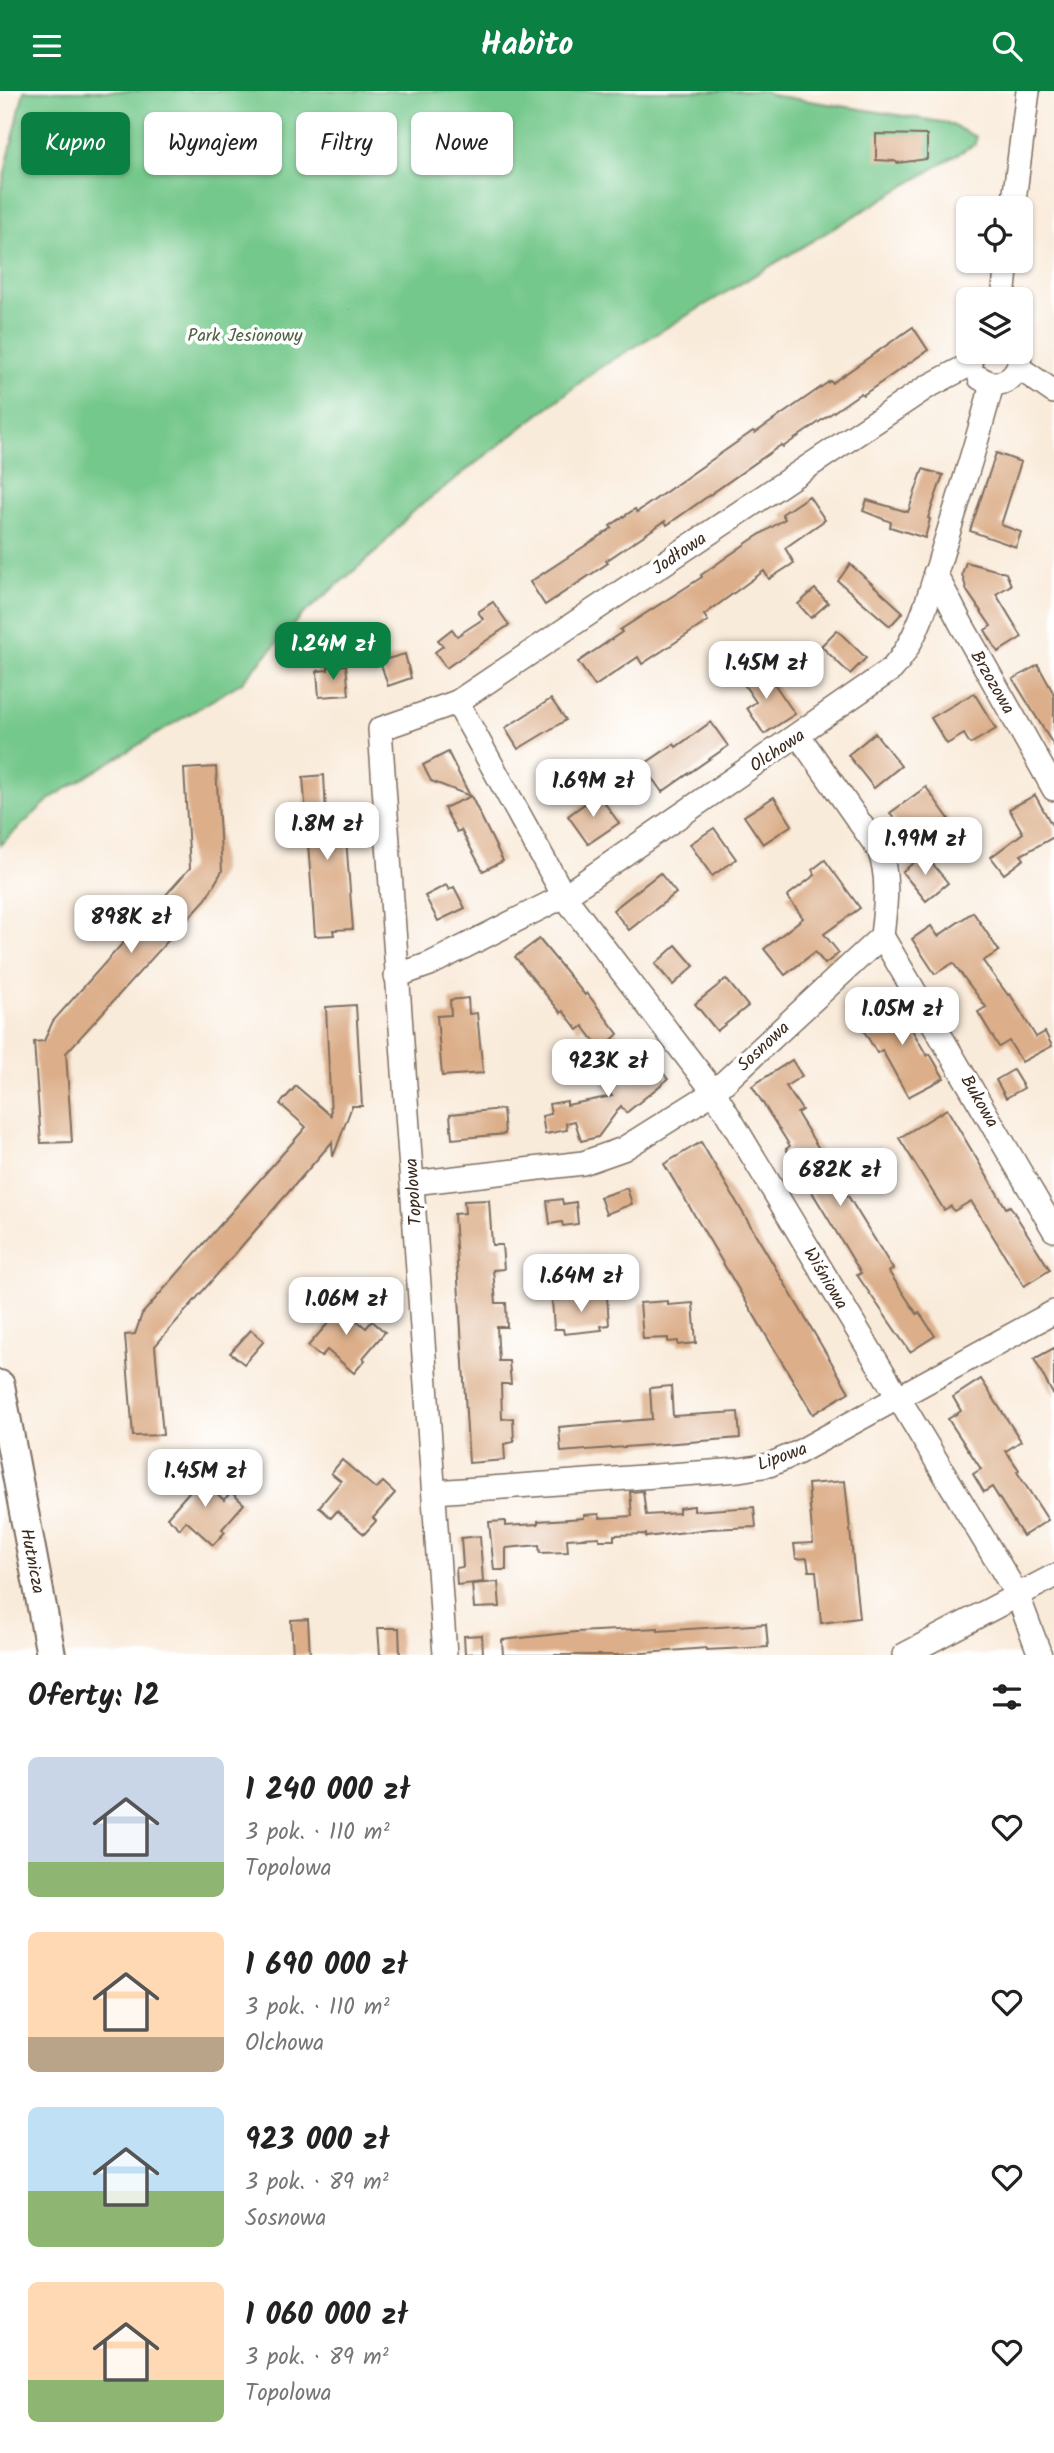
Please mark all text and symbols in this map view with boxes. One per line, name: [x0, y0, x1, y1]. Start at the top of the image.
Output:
text: Habito: [481, 20, 573, 71]
icon: menu: [28, 27, 66, 65]
icon: search: [988, 27, 1026, 65]
chip: Kupno: [21, 112, 130, 175]
chip: Wynajem: [144, 112, 282, 175]
chip: Filtry: [296, 112, 397, 175]
chip: Nowe: [411, 112, 513, 175]
map controls: [956, 196, 1033, 364]
button: locate: [956, 196, 1033, 273]
button: layers: [956, 287, 1033, 364]
park label: Park Jesionowy: [188, 322, 303, 351]
street label: Jodłowa: [647, 525, 713, 583]
pin: 1.24M zł: [261, 623, 405, 682]
text: 1.24M zł: [291, 627, 375, 663]
pin: 1.45M zł: [694, 641, 838, 701]
street label: Brzozowa: [962, 645, 1022, 720]
text: 1.45M zł: [725, 646, 807, 682]
street label: Olchowa: [744, 722, 812, 781]
pin: 1.69M zł: [521, 759, 665, 819]
text: 1.69M zł: [552, 764, 634, 800]
pin: 1.8M zł: [262, 803, 392, 862]
text: 1.8M zł: [291, 807, 363, 843]
pin: 1.99M zł: [853, 817, 997, 877]
text: 1.99M zł: [884, 822, 966, 858]
pin: 898K zł: [66, 895, 196, 955]
text: 898K zł: [90, 900, 172, 936]
pin: 1.05M zł: [830, 988, 974, 1047]
text: 1.05M zł: [861, 992, 943, 1028]
street label: Sosnowa: [731, 1015, 797, 1079]
pin: 923K zł: [543, 1039, 673, 1099]
text: 923K zł: [568, 1044, 648, 1080]
street label: Bukowa: [952, 1070, 1006, 1134]
pin: 682K zł: [775, 1149, 905, 1208]
text: 682K zł: [799, 1153, 881, 1189]
street label: Topolowa: [398, 1157, 431, 1227]
street label: Wiśniowa: [795, 1242, 855, 1316]
pin: 1.64M zł: [509, 1255, 653, 1314]
text: 1.64M zł: [539, 1259, 623, 1295]
pin: 1.06M zł: [274, 1277, 418, 1337]
text: 1.06M zł: [305, 1282, 387, 1318]
street label: Lipowa: [753, 1435, 812, 1480]
pin: 1.45M zł: [133, 1449, 277, 1509]
text: 1.45M zł: [164, 1454, 246, 1490]
street label: Hutnicza: [11, 1526, 52, 1596]
text: Oferty: 12: [28, 1673, 160, 1721]
icon: filters: [988, 1678, 1026, 1716]
text: 1 240 000 zł: [245, 1767, 410, 1815]
icon: home: [84, 1785, 168, 1869]
icon: heart: [988, 1808, 1026, 1846]
text: 3 pok. · 110 m²: [245, 1815, 389, 1851]
text: Topolowa: [245, 1851, 331, 1887]
text: 1 690 000 zł: [245, 1942, 408, 1990]
icon: home: [84, 1960, 168, 2044]
icon: heart: [988, 1983, 1026, 2021]
text: 3 pok. · 110 m²: [245, 1990, 389, 2026]
text: Olchowa: [245, 2026, 324, 2062]
text: 923 000 zł: [245, 2117, 389, 2165]
icon: home: [84, 2135, 168, 2219]
icon: heart: [988, 2158, 1026, 2196]
text: 3 pok. · 89 m²: [245, 2165, 389, 2201]
text: Sosnowa: [245, 2201, 326, 2237]
text: 1 060 000 zł: [245, 2292, 408, 2340]
icon: home: [84, 2310, 168, 2394]
icon: heart: [988, 2333, 1026, 2371]
text: 3 pok. · 89 m²: [245, 2340, 389, 2376]
text: Topolowa: [245, 2376, 331, 2412]

